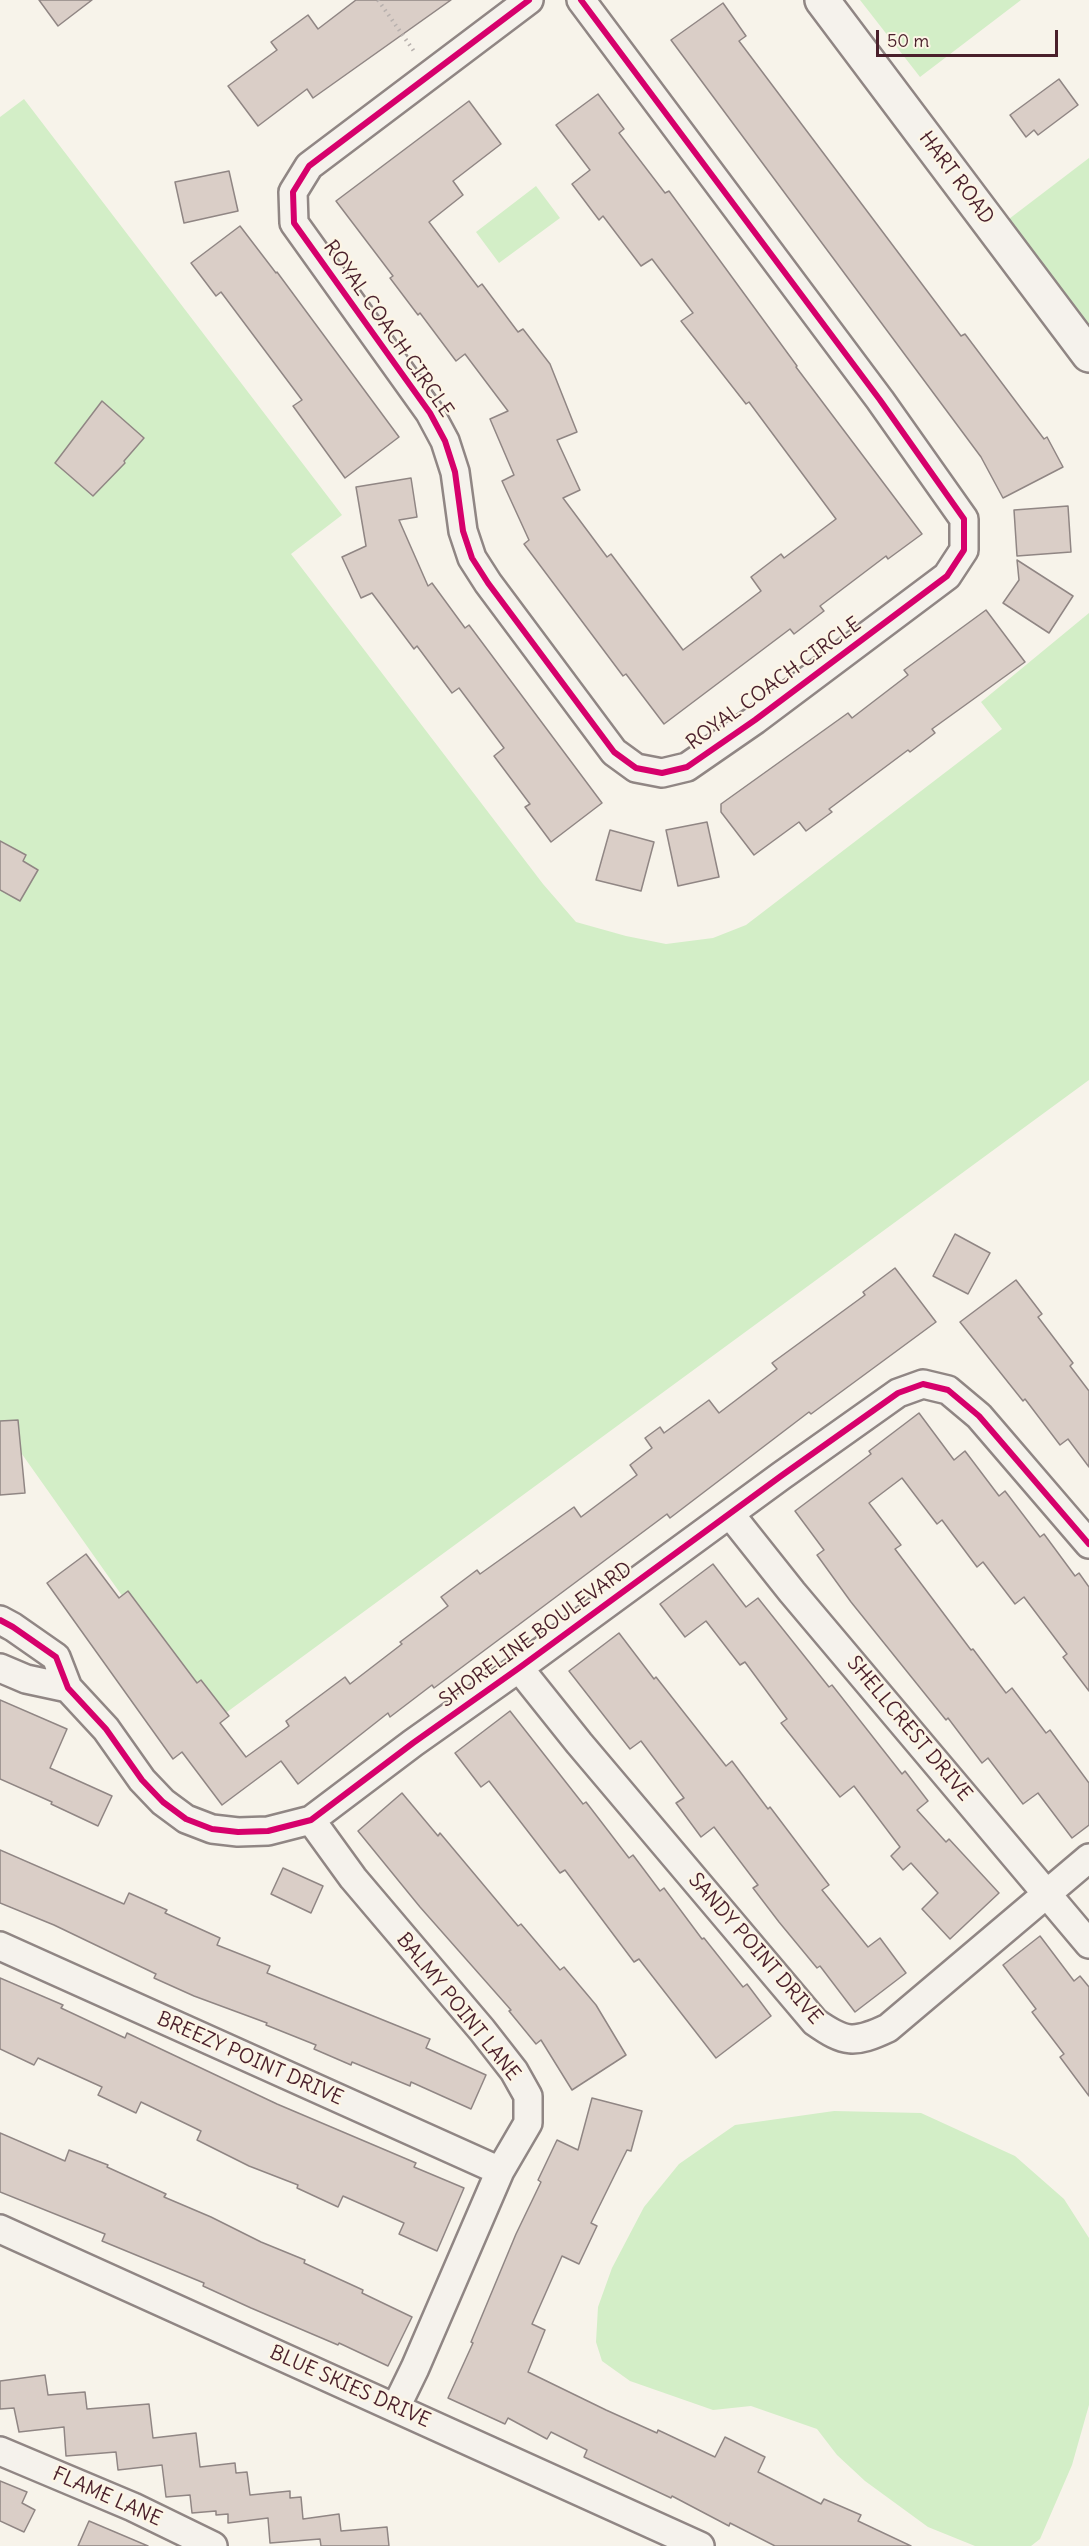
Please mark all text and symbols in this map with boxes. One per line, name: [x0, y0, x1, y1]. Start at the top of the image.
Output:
scale bar: [879, 18, 1060, 56]
text: 50 m: [887, 29, 929, 52]
street label: HART ROAD: [913, 127, 999, 229]
street label: ROYAL COACH CIRCLE: [318, 236, 458, 422]
street label: ROYAL COACH CIRCLE: [682, 613, 866, 755]
street label: SHORELINE BOULEVARD: [435, 1557, 637, 1713]
street label: SHELLCREST DRIVE: [841, 1652, 977, 1806]
street label: SANDY POINT DRIVE: [683, 1869, 827, 2029]
street label: BALMY POINT LANE: [391, 1928, 525, 2086]
street label: BREEZY POINT DRIVE: [153, 2007, 347, 2111]
street label: BLUE SKIES DRIVE: [266, 2341, 434, 2433]
street label: FLAME LANE: [49, 2462, 165, 2532]

